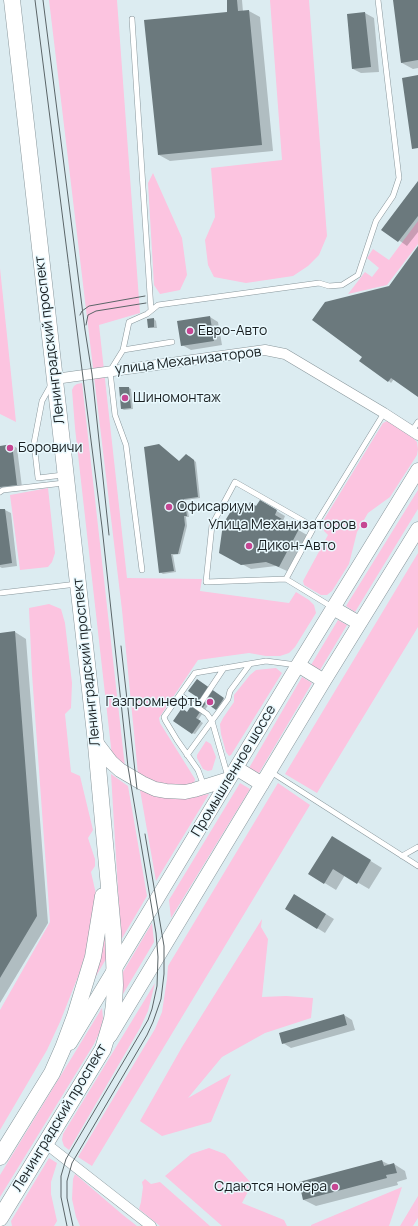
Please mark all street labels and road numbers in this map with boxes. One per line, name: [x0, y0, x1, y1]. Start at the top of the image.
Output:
street label: Ленинградский проспект: [31, 255, 69, 425]
street label: улица Механизаторов: [114, 344, 262, 378]
street label: Ленинградский проспект: [70, 577, 104, 747]
street label: Промышленное шоссе: [188, 702, 280, 840]
street label: Ленинградский проспект: [9, 1041, 111, 1195]

